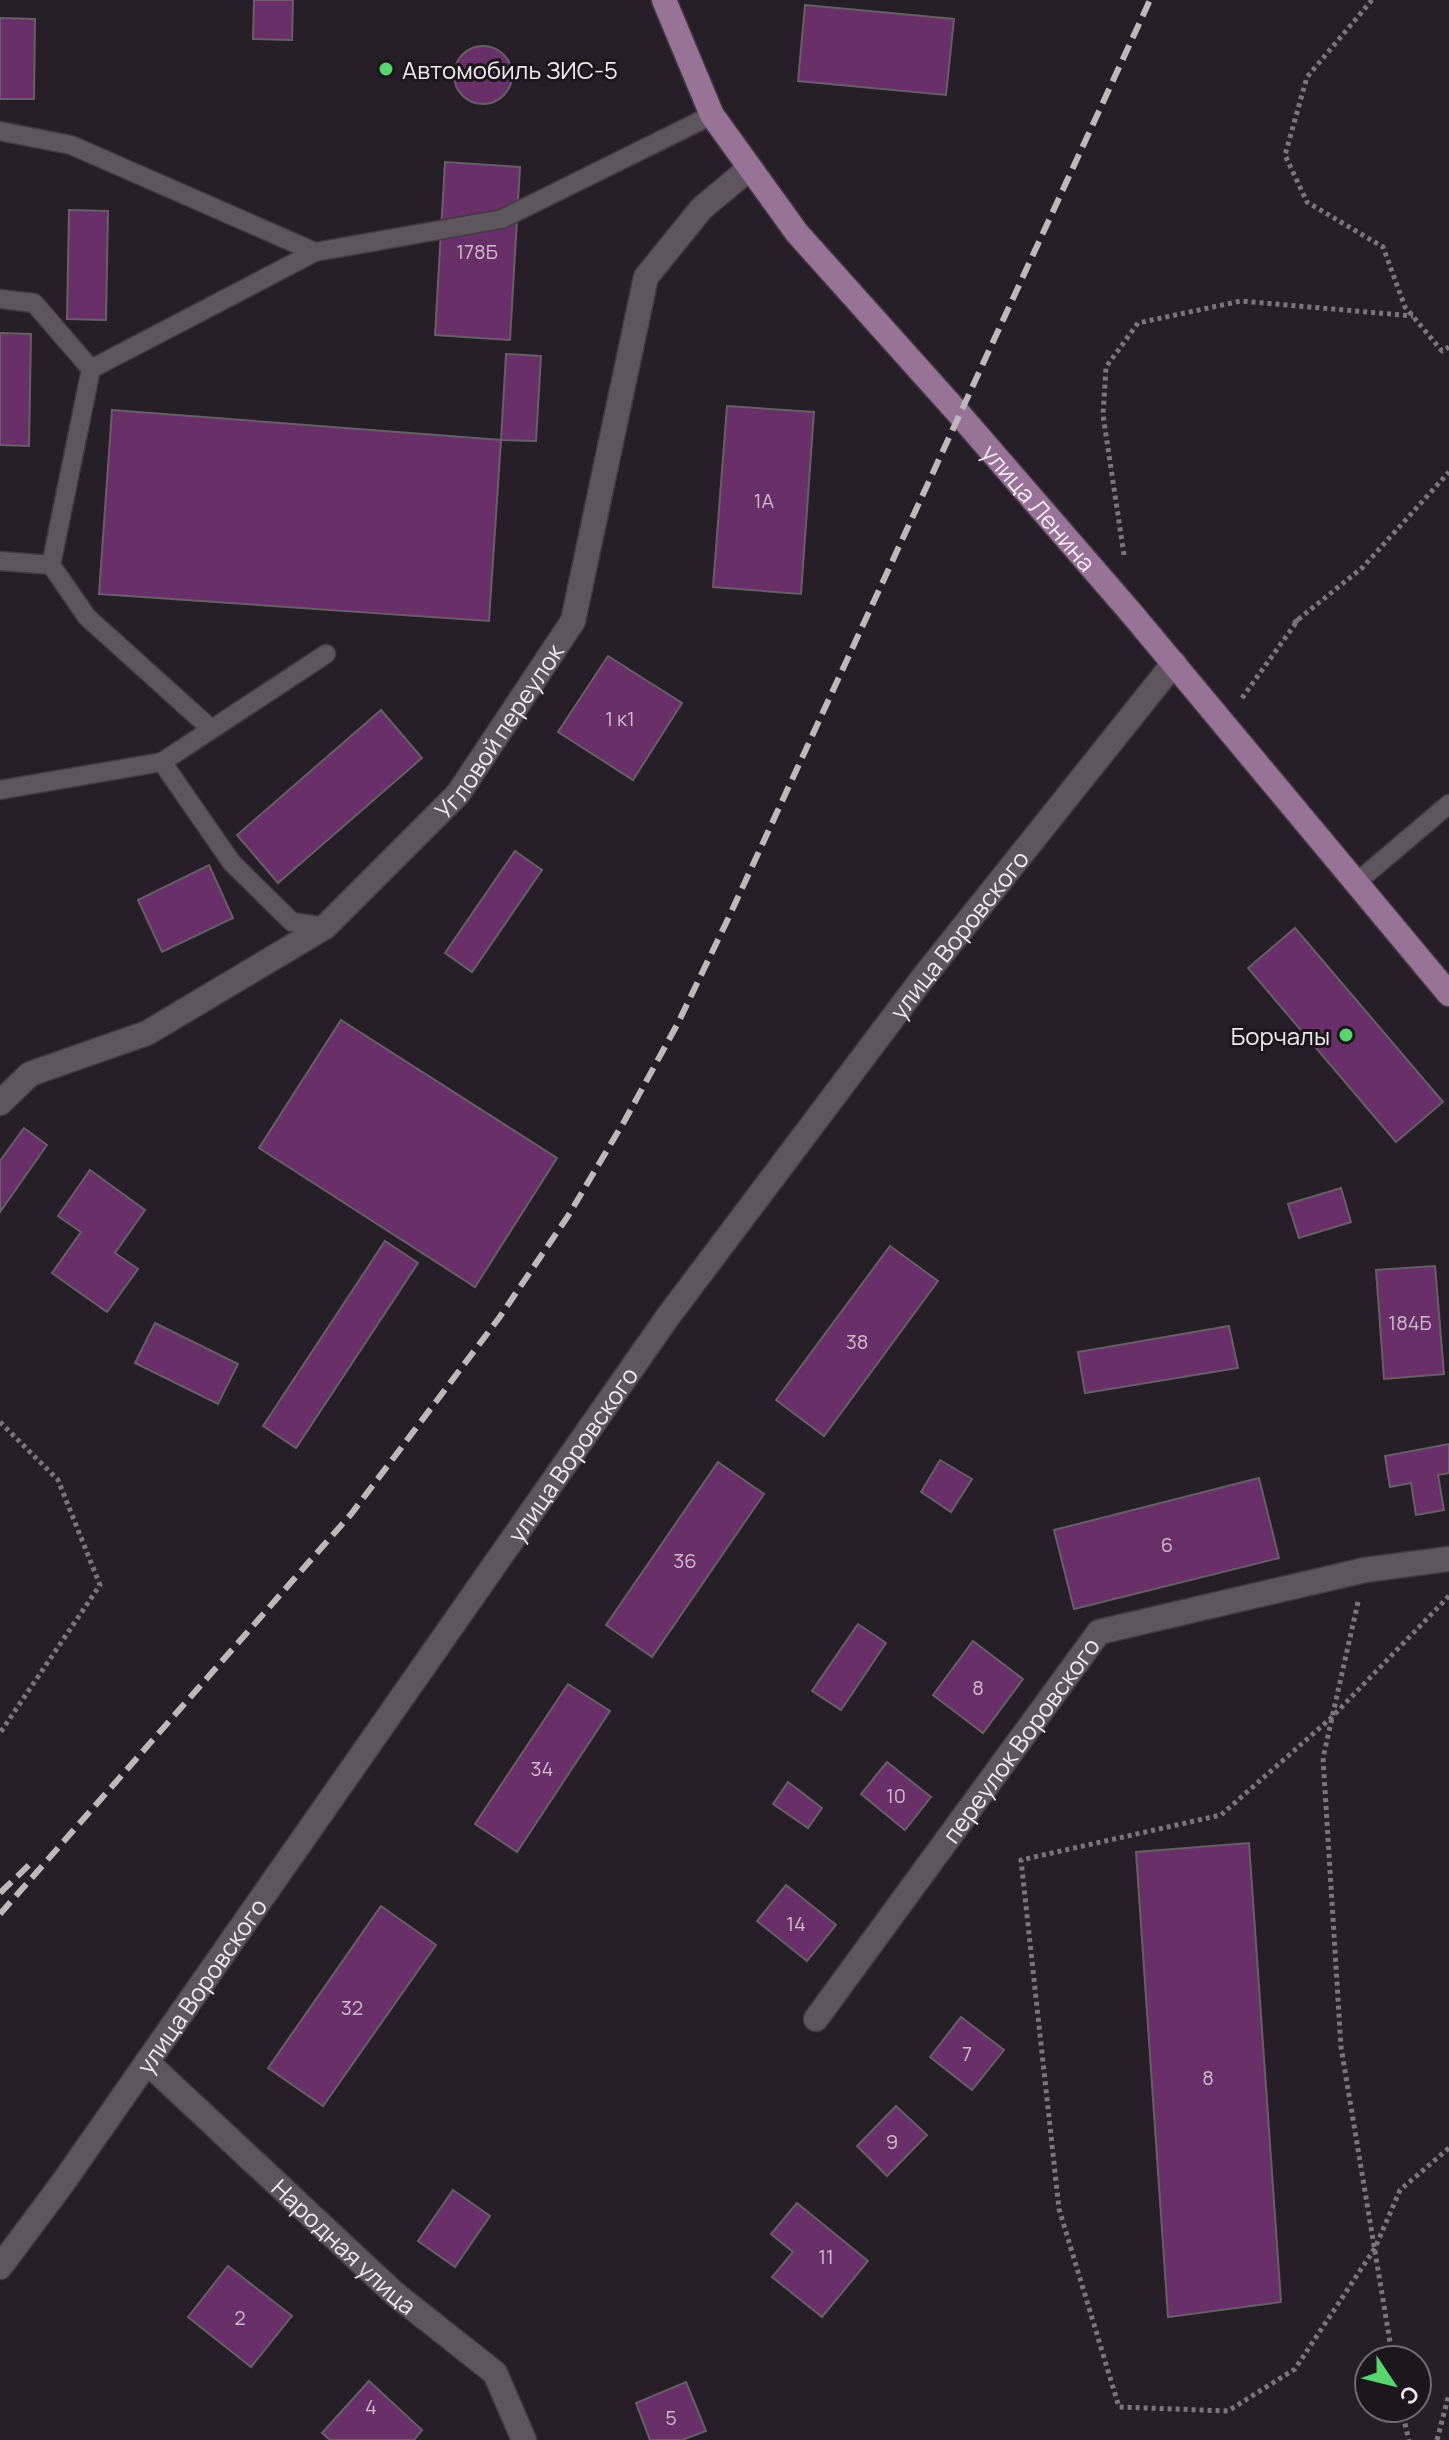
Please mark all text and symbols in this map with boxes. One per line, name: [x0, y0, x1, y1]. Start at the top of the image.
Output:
place label: Автомобиль ЗИС-5: [402, 53, 618, 86]
marker: Автомобиль ЗИС-5: [377, 60, 395, 78]
house number: 178Б: [456, 238, 498, 265]
street label: улица Ленина: [975, 436, 1104, 578]
house number: 1А: [754, 487, 775, 514]
street label: Угловой переулок: [426, 636, 571, 826]
house number: 1 к1: [605, 705, 635, 732]
street label: улица Воровского: [881, 843, 1036, 1025]
place label: Борчалы: [1231, 1019, 1330, 1052]
marker: Борчалы: [1337, 1026, 1355, 1044]
house number: 184Б: [1388, 1309, 1432, 1336]
house number: 38: [846, 1328, 868, 1355]
street label: улица Воровского: [499, 1360, 645, 1548]
house number: 6: [1161, 1531, 1173, 1558]
house number: 36: [673, 1547, 697, 1574]
street label: переулок Воровского: [934, 1630, 1106, 1849]
house number: 8: [972, 1674, 984, 1701]
house number: 34: [531, 1755, 553, 1782]
house number: 10: [886, 1782, 906, 1809]
street label: улица Воровского: [128, 1891, 274, 2080]
house number: 14: [786, 1910, 806, 1937]
house number: 32: [341, 1994, 363, 2021]
house number: 7: [962, 2040, 972, 2067]
house number: 8: [1202, 2064, 1214, 2091]
house number: 9: [886, 2128, 898, 2155]
street label: Народная улица: [265, 2171, 424, 2321]
house number: 11: [818, 2243, 834, 2270]
house number: 2: [234, 2304, 246, 2331]
north arrow: [1353, 2344, 1433, 2424]
text: С: [1392, 2380, 1426, 2411]
house number: 4: [365, 2393, 377, 2420]
house number: 5: [665, 2404, 677, 2431]

